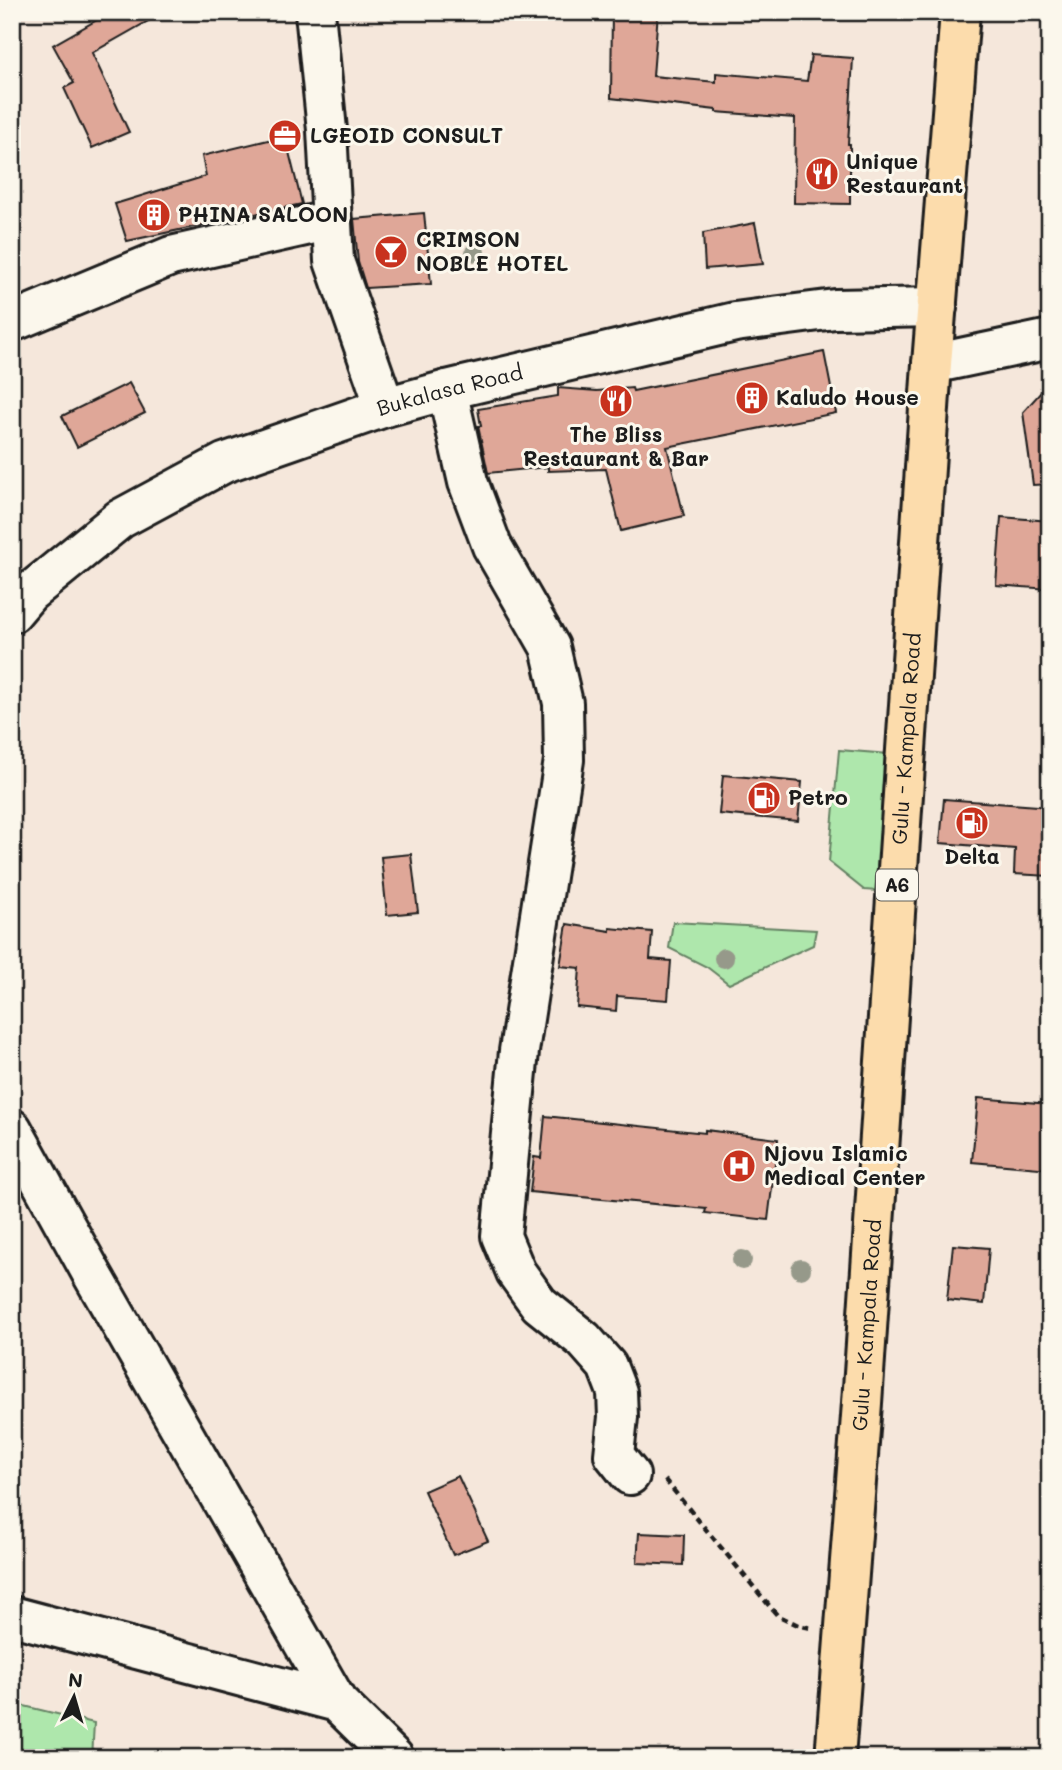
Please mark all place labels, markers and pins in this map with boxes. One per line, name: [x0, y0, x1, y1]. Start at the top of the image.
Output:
office icon: LGEOID CONSULT: [266, 117, 304, 155]
place label: LGEOID CONSULT: [310, 121, 503, 148]
place label: Unique Restaurant: [846, 147, 963, 198]
restaurant icon: Unique Restaurant: [803, 155, 841, 193]
building icon: PHINA SALOON: [135, 196, 173, 234]
place label: PHINA SALOON: [178, 200, 348, 227]
place label: CRIMSON NOBLE HOTEL: [416, 225, 568, 276]
bar icon: CRIMSON NOBLE HOTEL: [372, 233, 410, 271]
building icon: Kaludo House: [733, 379, 771, 417]
restaurant icon: The Bliss Restaurant & Bar: [597, 382, 635, 420]
place label: Kaludo House: [776, 383, 919, 410]
place label: The Bliss Restaurant & Bar: [523, 420, 709, 471]
fuel station icon: Petro: [745, 779, 783, 817]
place label: Petro: [788, 783, 848, 810]
fuel station icon: Delta: [953, 804, 991, 842]
place label: Delta: [944, 842, 1000, 869]
place label: Njovu Islamic Medical Center: [764, 1139, 926, 1190]
hospital icon: Njovu Islamic Medical Center: [720, 1147, 758, 1185]

